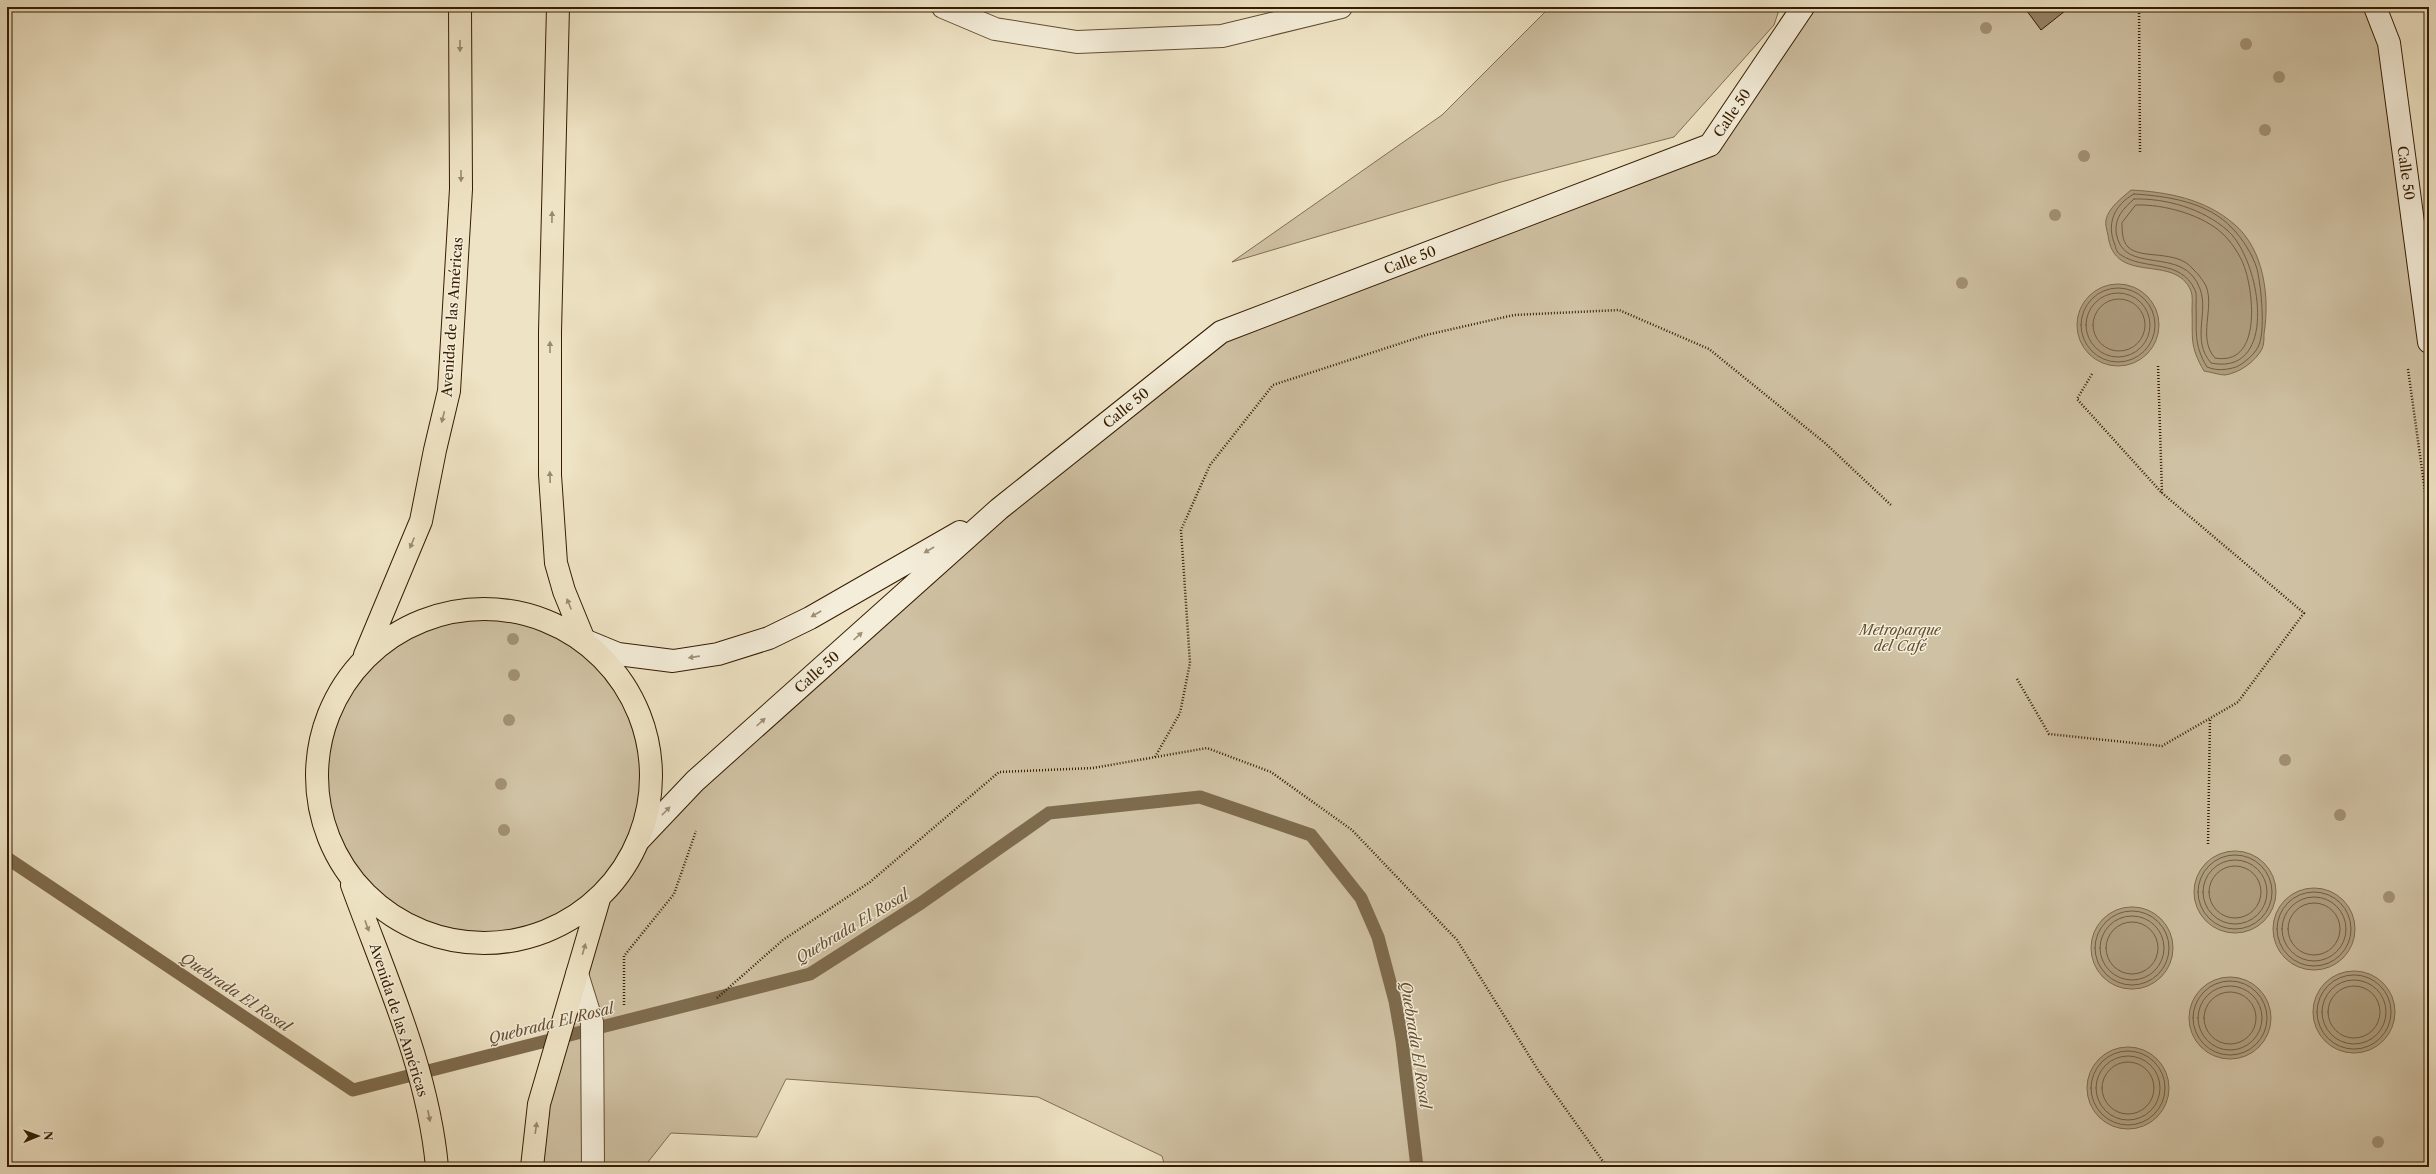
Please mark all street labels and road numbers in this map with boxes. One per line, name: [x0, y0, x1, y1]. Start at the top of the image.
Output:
street label: Calle 50: [1709, 85, 1755, 141]
street label: Calle 50: [2393, 145, 2419, 201]
street label: Avenida de las Américas: [437, 236, 467, 399]
street label: Calle 50: [1381, 242, 1439, 278]
street label: Calle 50: [1099, 384, 1153, 432]
street label: Calle 50: [791, 647, 843, 697]
street label: Avenida de las Américas: [365, 940, 432, 1099]

